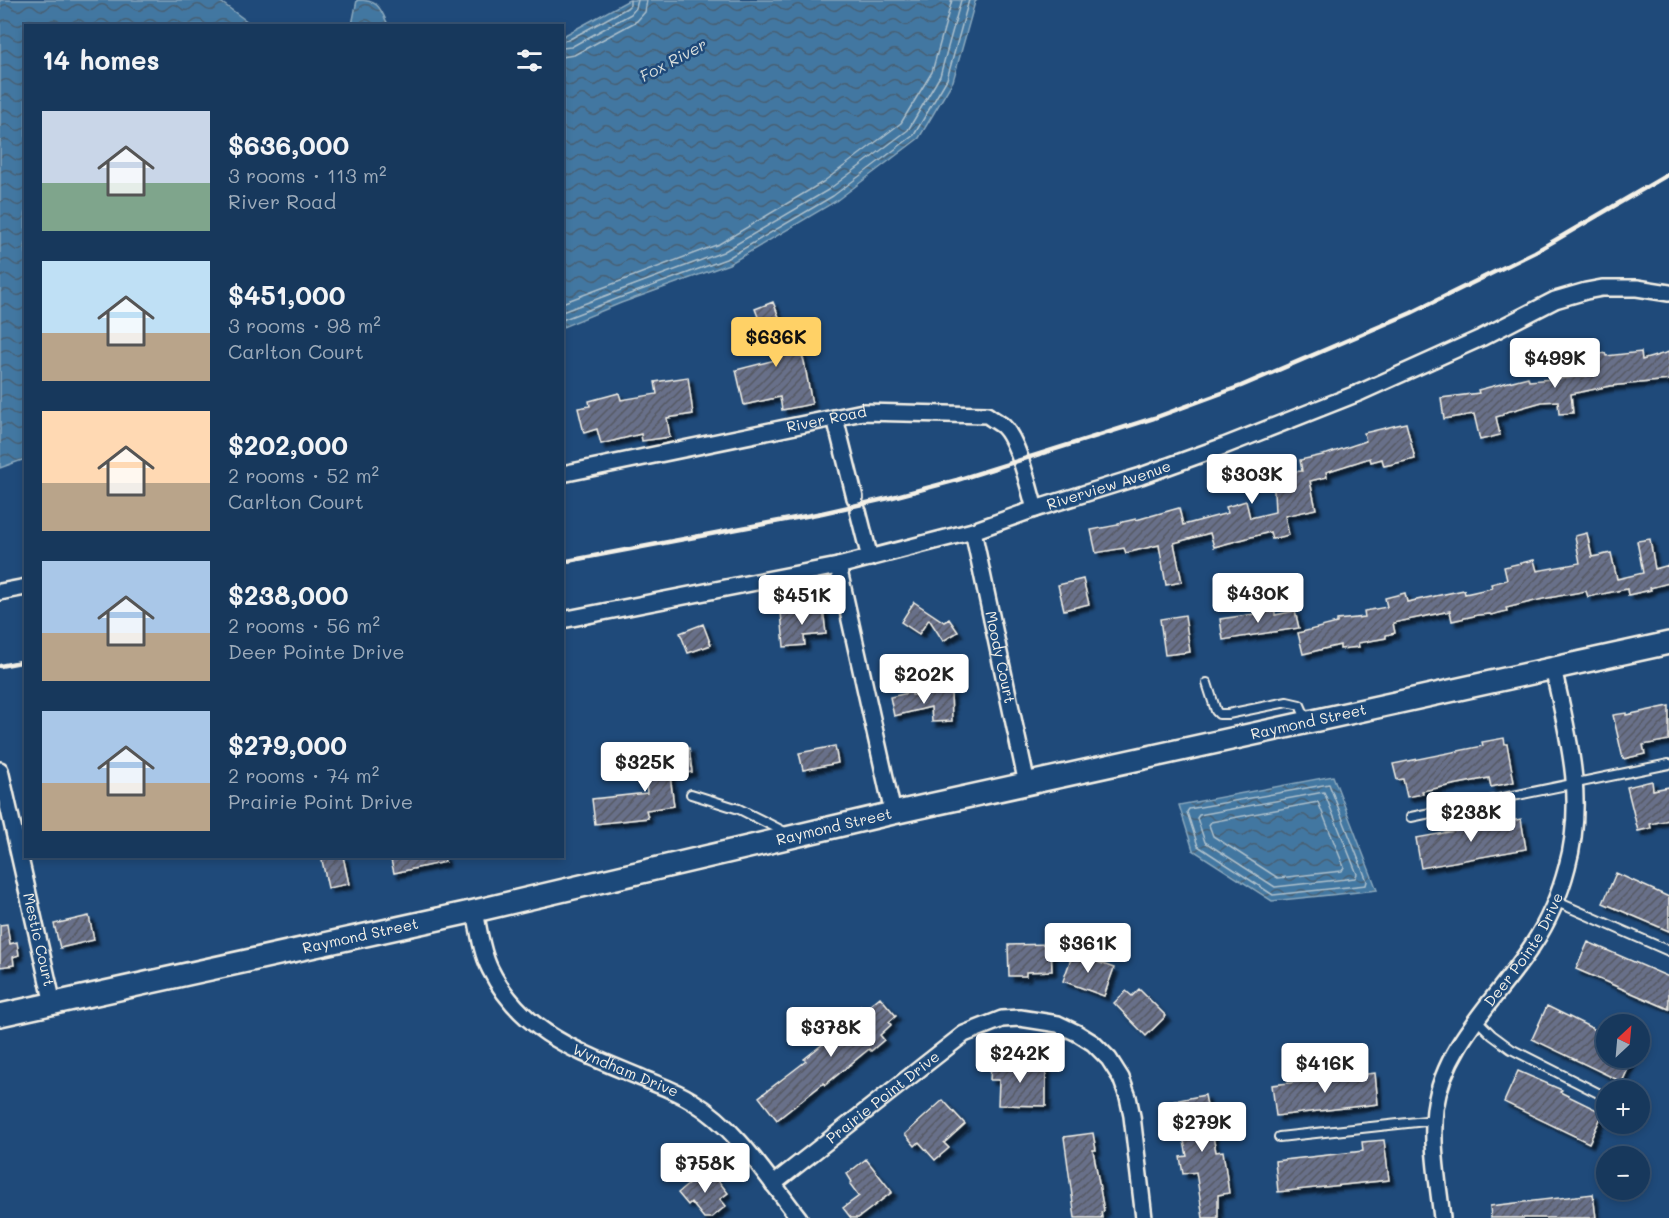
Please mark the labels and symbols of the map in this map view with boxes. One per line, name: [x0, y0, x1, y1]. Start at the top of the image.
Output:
water label: Fox River: [635, 33, 710, 86]
pin: $636K: [734, 317, 818, 368]
pin: $499K: [1513, 338, 1597, 389]
street label: River Road: [784, 401, 868, 437]
pin: $303K: [1210, 454, 1294, 505]
street label: Riverview Avenue: [1044, 455, 1173, 514]
pin: $430K: [1216, 573, 1300, 624]
pin: $451K: [760, 575, 844, 626]
street label: Moody Court: [981, 609, 1020, 705]
pin: $202K: [882, 654, 966, 705]
street label: Raymond Street: [1249, 699, 1368, 743]
pin: $325K: [603, 742, 687, 793]
pin: $238K: [1429, 792, 1513, 843]
street label: Raymond Street: [774, 803, 894, 849]
street label: Deer Pointe Drive: [1479, 889, 1567, 1010]
street label: Mestic Court: [19, 891, 60, 988]
street label: Raymond Street: [300, 913, 420, 958]
pin: $361K: [1046, 923, 1130, 974]
pin: $378K: [789, 1007, 873, 1058]
north arrow: [1596, 1014, 1650, 1068]
pin: $242K: [978, 1033, 1062, 1084]
street label: Wyndham Drive: [569, 1038, 682, 1101]
pin: $416K: [1283, 1043, 1367, 1094]
street label: Prairie Point Drive: [822, 1046, 943, 1148]
pin: $279K: [1160, 1102, 1244, 1153]
pin: $758K: [663, 1143, 747, 1194]

